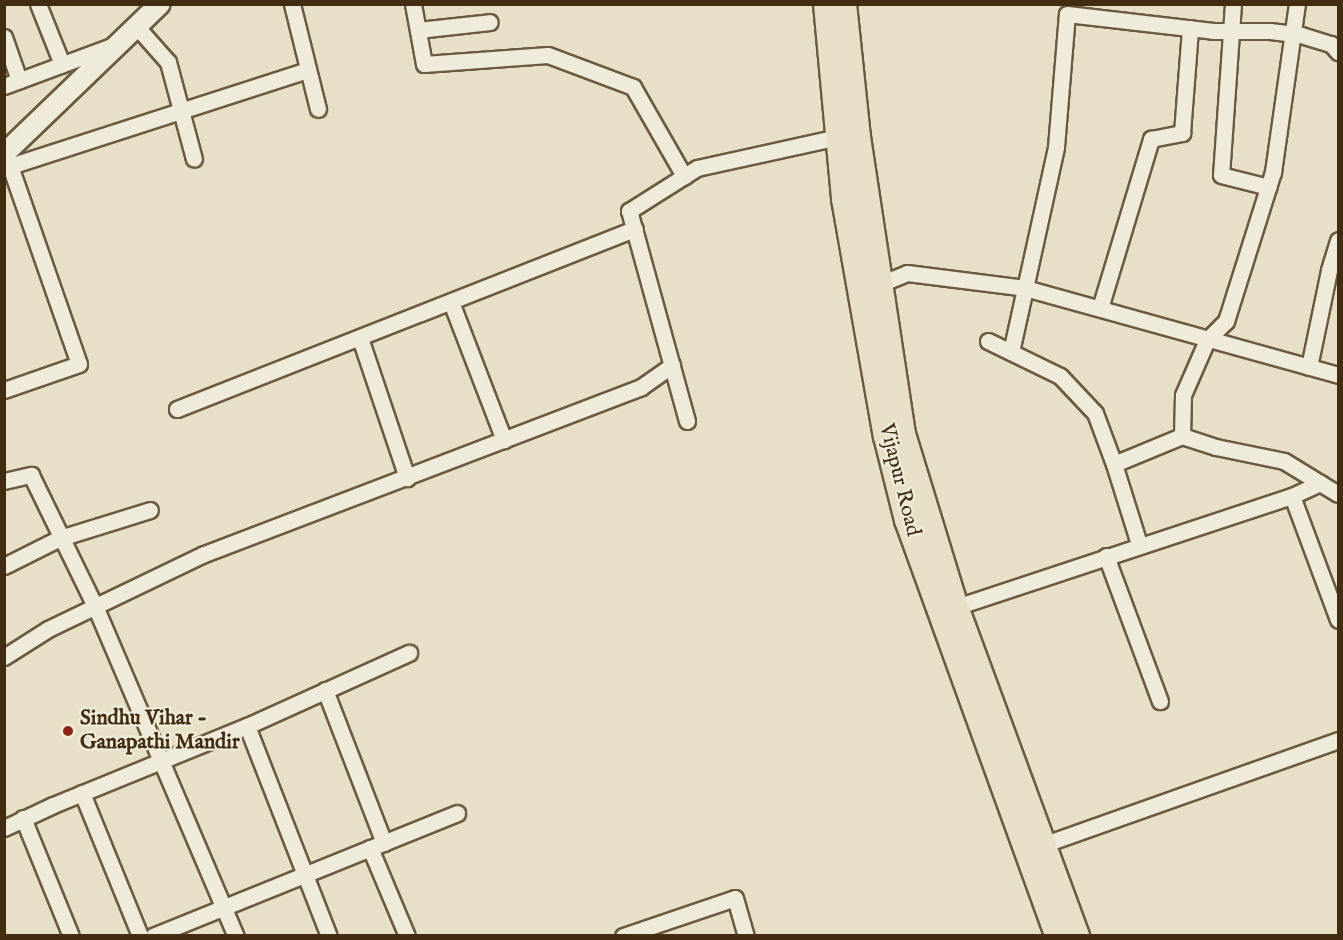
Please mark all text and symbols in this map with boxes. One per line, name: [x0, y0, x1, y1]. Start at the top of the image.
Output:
street label: Vijapur Road: [873, 421, 925, 539]
place label: Sindhu Vihar - Ganapathi Mandir: [80, 706, 240, 756]
marker: Sindhu Vihar - Ganapathi Mandir: [61, 724, 75, 738]

